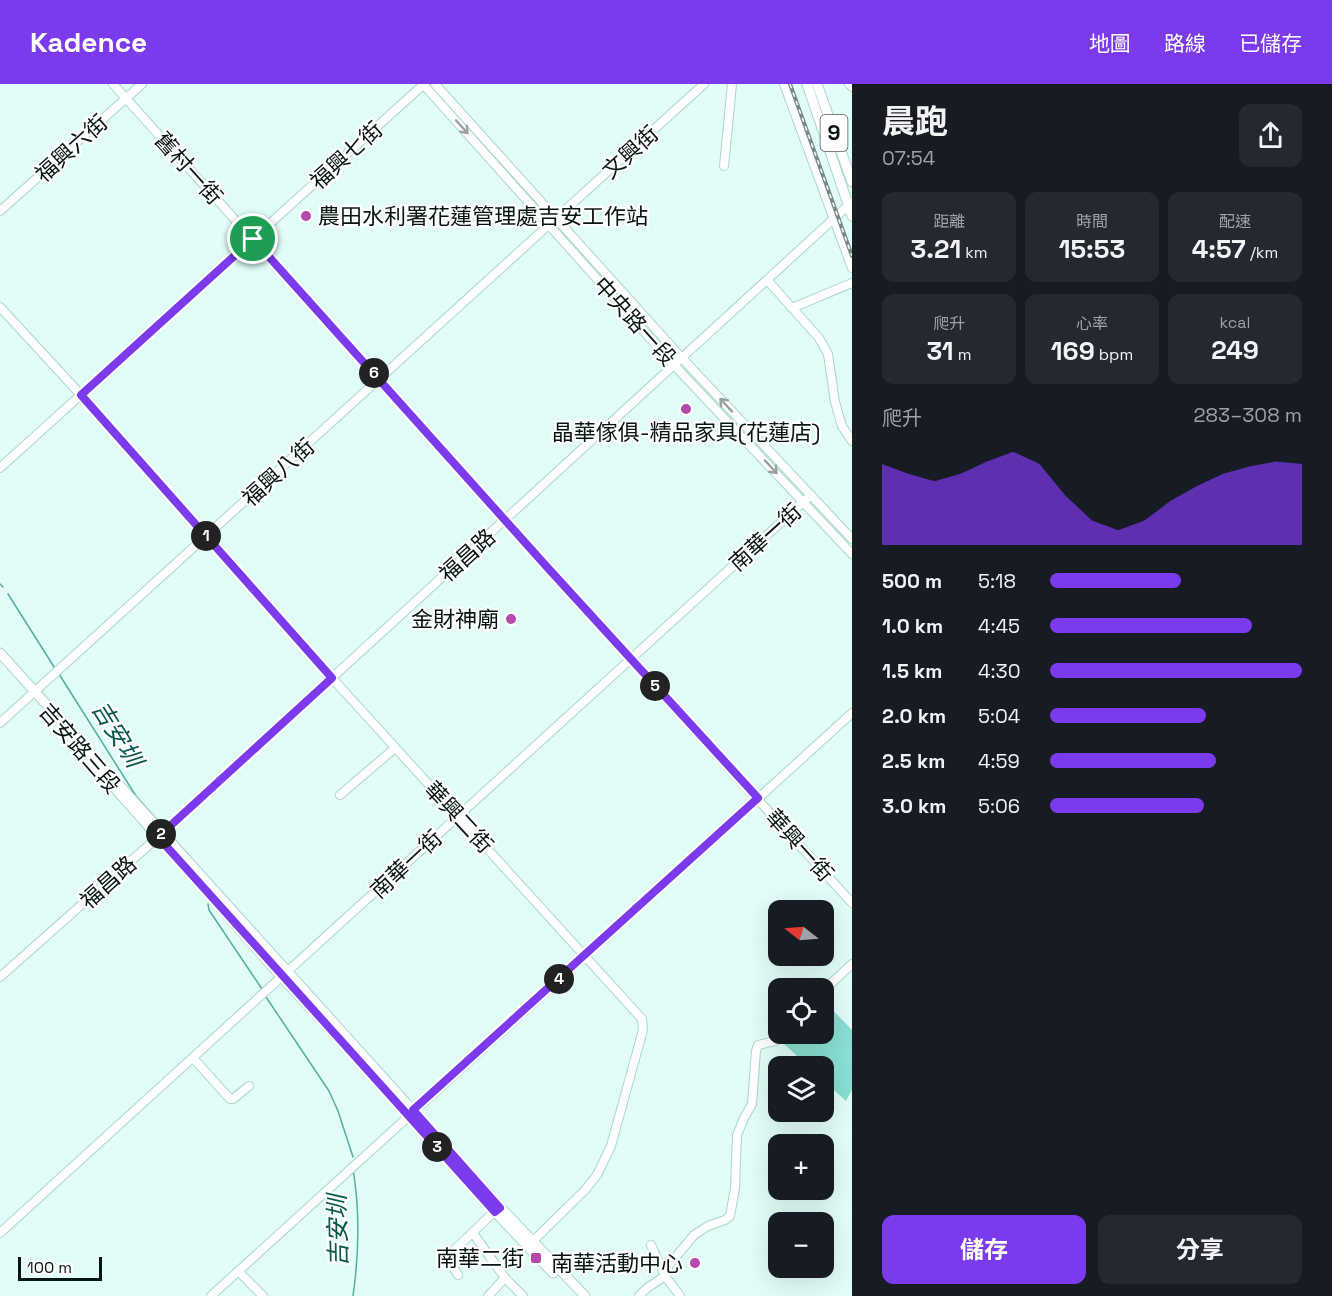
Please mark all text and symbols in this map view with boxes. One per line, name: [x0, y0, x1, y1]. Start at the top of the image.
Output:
text: Kadence: [30, 24, 147, 60]
text: 地圖: [1089, 30, 1131, 57]
text: 路線: [1164, 30, 1206, 57]
text: 已儲存: [1239, 30, 1302, 57]
text: 晨跑: [882, 101, 948, 143]
button: share: [1239, 104, 1302, 167]
street label: 福興六街: [29, 108, 113, 188]
street label: 福興七街: [304, 115, 388, 195]
road number: 9: [820, 115, 848, 151]
one-way arrow: [455, 120, 469, 135]
street label: 文興街: [596, 120, 664, 184]
street label: 舊村一街: [149, 126, 229, 210]
text: 07:54: [882, 145, 935, 171]
place label: 農田水利署花蓮管理處吉安工作站: [318, 202, 648, 230]
marker: 農田水利署花蓮管理處吉安工作站: [299, 209, 313, 223]
text: 距離: [933, 211, 965, 232]
text: 時間: [1076, 211, 1108, 232]
text: 配速: [1219, 211, 1251, 232]
pin: [227, 213, 278, 264]
icon: arrive: [236, 222, 269, 255]
text: 3.21: [910, 232, 961, 266]
text: 15:53: [1059, 232, 1125, 266]
text: 4:57: [1192, 232, 1246, 266]
text: km: [961, 242, 988, 263]
text: /km: [1246, 242, 1278, 263]
street label: 中央路一段: [588, 271, 682, 371]
text: kcal: [1220, 312, 1250, 333]
text: 爬升: [933, 313, 965, 334]
text: 心率: [1076, 313, 1108, 334]
text: 249: [1211, 333, 1259, 367]
text: 31: [927, 334, 954, 368]
text: 169: [1051, 334, 1095, 368]
text: m: [954, 344, 971, 365]
text: bpm: [1095, 344, 1133, 365]
pin: 6: [359, 358, 389, 388]
text: 6: [369, 362, 379, 383]
one-way arrow: [719, 397, 733, 412]
marker: 晶華傢俱-精品家具(花蓮店): [679, 402, 693, 416]
text: 283–308 m: [1194, 402, 1302, 428]
text: 爬升: [882, 405, 922, 431]
place label: 晶華傢俱-精品家具(花蓮店): [552, 418, 820, 446]
street label: 福興八街: [236, 432, 320, 512]
one-way arrow: [764, 460, 778, 475]
street label: 南華一街: [723, 497, 807, 577]
pin: 1: [191, 521, 221, 551]
street label: 福昌路: [433, 523, 501, 587]
text: 1: [202, 525, 210, 546]
text: 500 m: [882, 568, 942, 594]
text: 5:18: [978, 568, 1016, 594]
place label: 金財神廟: [411, 605, 499, 633]
marker: 金財神廟: [504, 612, 518, 626]
text: 1.0 km: [882, 613, 943, 639]
text: 4:45: [978, 613, 1020, 639]
text: 1.5 km: [882, 658, 942, 684]
text: 4:30: [978, 658, 1020, 684]
pin: 5: [640, 671, 670, 701]
text: 5: [650, 675, 660, 696]
water label: 吉安圳: [85, 695, 151, 775]
street label: 吉安路三段: [33, 697, 127, 799]
text: 2.0 km: [882, 703, 946, 729]
text: 5:04: [978, 703, 1020, 729]
text: 2.5 km: [882, 748, 945, 774]
text: 4:59: [978, 748, 1020, 774]
street label: 華興二街: [419, 775, 499, 859]
text: 3.0 km: [882, 793, 946, 819]
text: 5:06: [978, 793, 1020, 819]
street label: 華興一街: [760, 803, 840, 887]
pin: 2: [146, 819, 176, 849]
text: 2: [156, 823, 166, 844]
street label: 南華一街: [364, 824, 448, 904]
street label: 福昌路: [74, 850, 142, 914]
north arrow: [768, 900, 834, 966]
map controls: [768, 900, 834, 1278]
pin: 4: [544, 964, 574, 994]
text: 4: [554, 968, 564, 989]
button: locate: [768, 978, 834, 1044]
button: layers: [768, 1056, 834, 1122]
pin: 3: [422, 1132, 452, 1162]
button: +: [768, 1134, 834, 1200]
text: 3: [432, 1136, 442, 1157]
water label: 吉安圳: [321, 1192, 354, 1267]
button: −: [768, 1212, 834, 1278]
button: 儲存: [882, 1215, 1086, 1284]
button: 分享: [1098, 1215, 1302, 1284]
place label: 南華二街: [436, 1244, 524, 1272]
place label: 南華活動中心: [551, 1249, 683, 1277]
marker: 南華二街: [529, 1251, 543, 1265]
scale bar: [18, 1254, 102, 1282]
marker: 南華活動中心: [688, 1256, 702, 1270]
text: 100 m: [27, 1257, 72, 1278]

